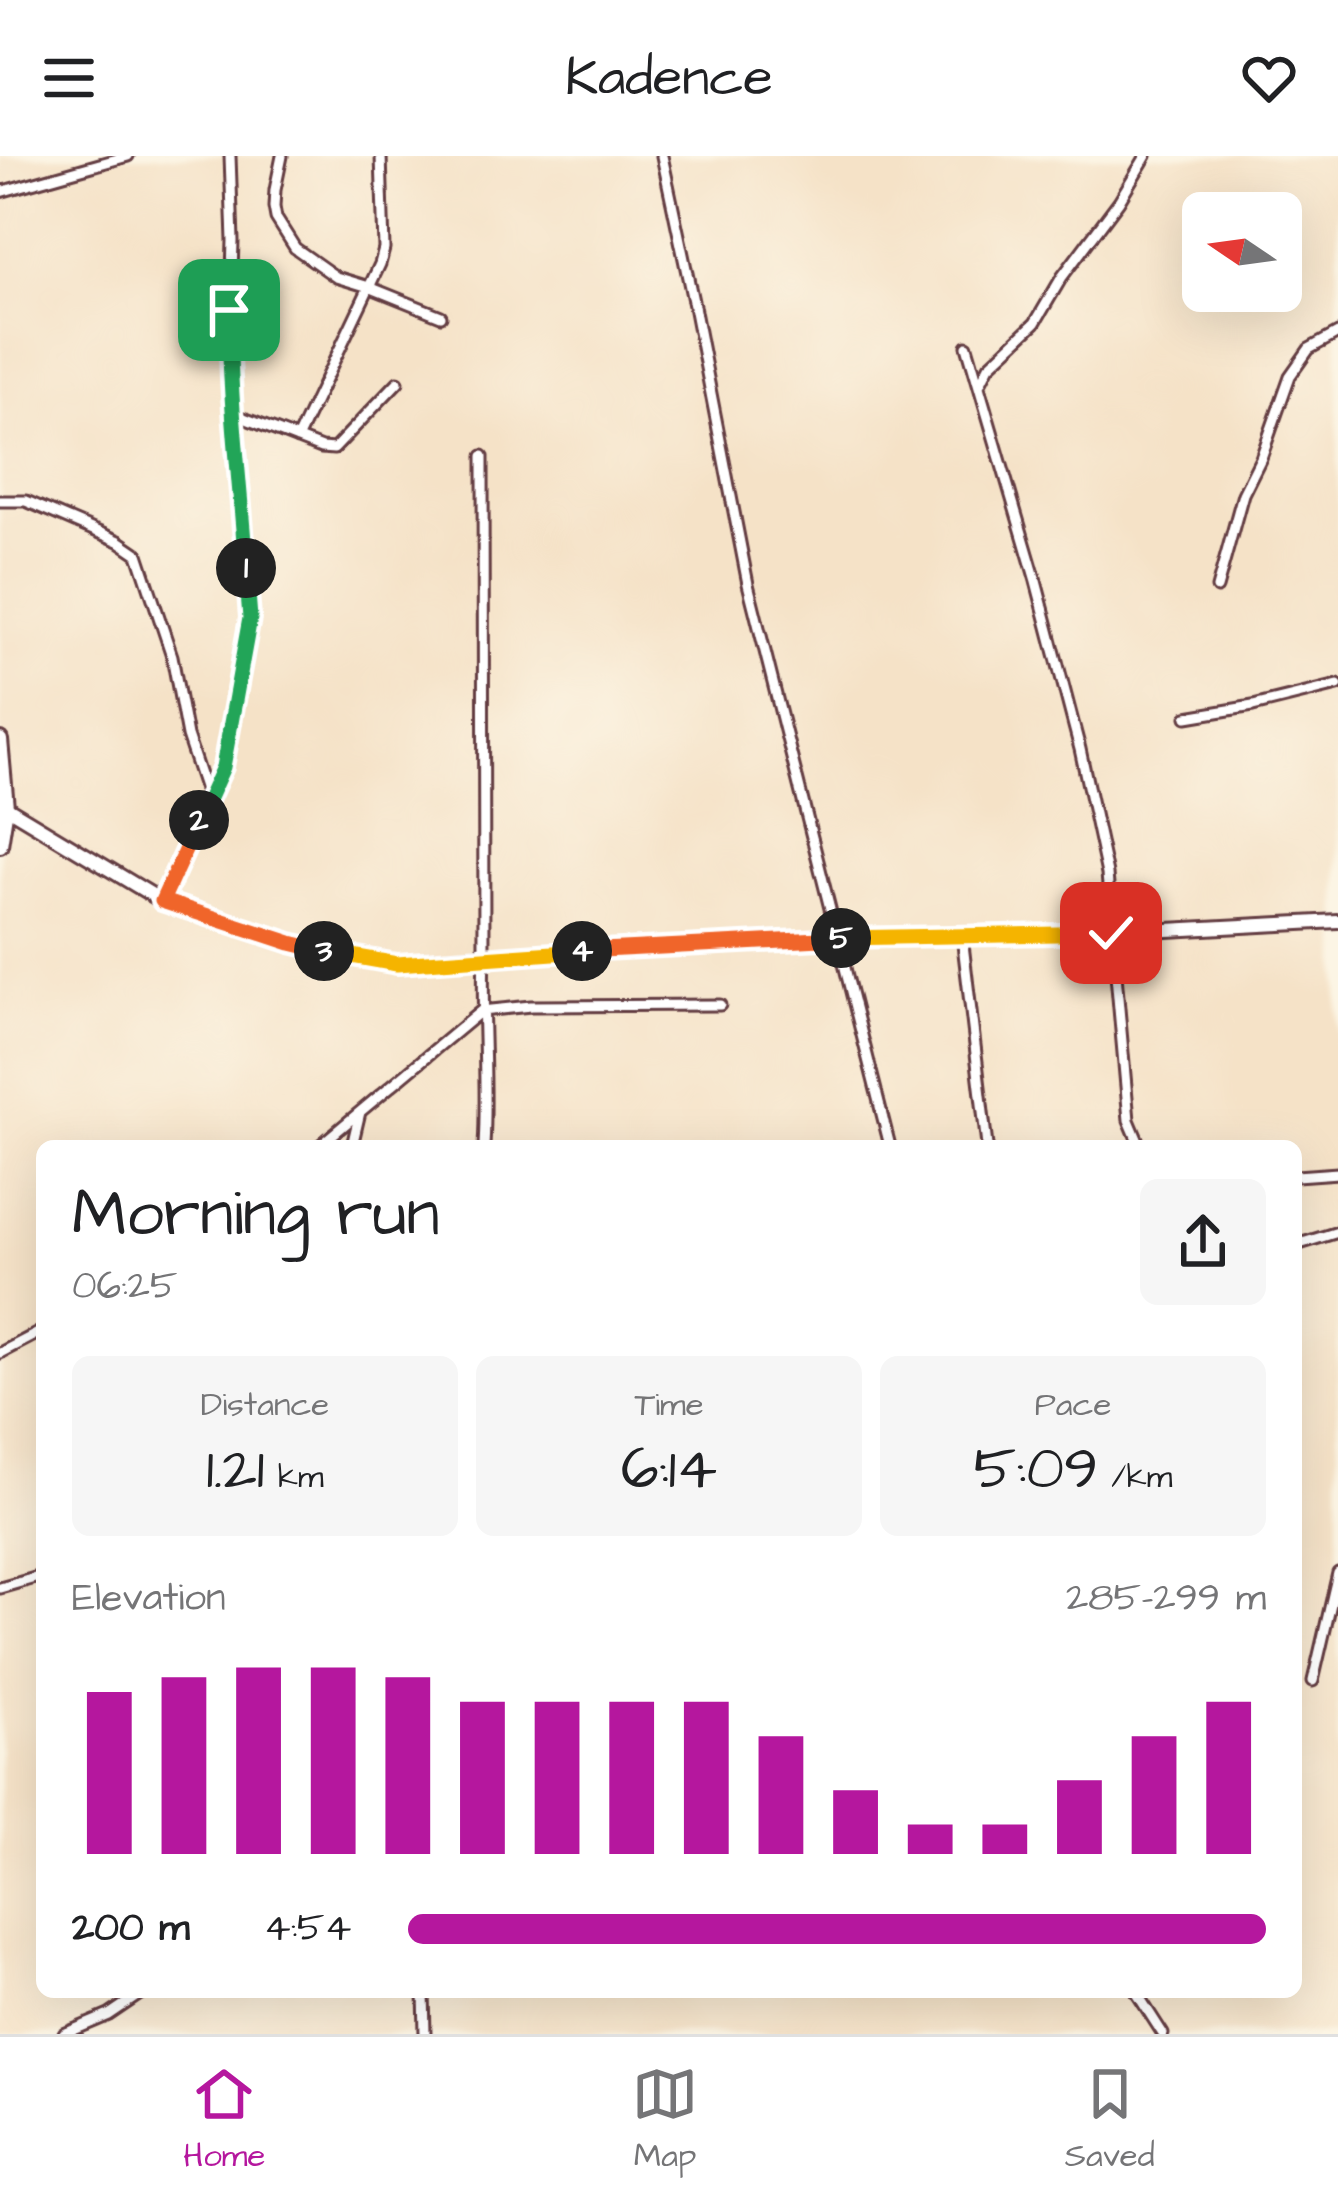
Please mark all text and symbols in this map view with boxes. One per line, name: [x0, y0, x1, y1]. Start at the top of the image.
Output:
text: Kadence: [565, 41, 773, 116]
icon: menu: [36, 45, 102, 111]
icon: heart: [1236, 45, 1302, 111]
north arrow: [1182, 192, 1302, 312]
map controls: [1182, 192, 1302, 312]
pin: [178, 259, 280, 361]
icon: arrive: [196, 277, 262, 343]
pin: 1: [216, 538, 276, 598]
text: 1: [244, 545, 248, 591]
pin: 2: [169, 790, 229, 850]
text: 2: [190, 797, 208, 843]
pin: [1060, 882, 1162, 984]
icon: check: [1078, 900, 1144, 966]
pin: 5: [811, 908, 871, 968]
text: 5: [829, 915, 853, 961]
pin: 3: [294, 921, 354, 981]
pin: 4: [552, 921, 612, 981]
text: 3: [316, 928, 332, 974]
text: 4: [571, 928, 593, 974]
text: Morning run: [72, 1169, 440, 1261]
button: share: [1140, 1179, 1266, 1305]
text: 06:25: [72, 1260, 178, 1314]
text: Distance: [201, 1382, 329, 1428]
text: Time: [634, 1382, 704, 1428]
text: Pace: [1035, 1382, 1111, 1428]
text: 1.21: [206, 1428, 264, 1511]
text: 6:14: [621, 1428, 717, 1511]
text: 5:09: [974, 1428, 1098, 1511]
text: km: [264, 1454, 324, 1500]
text: /km: [1098, 1454, 1172, 1500]
text: Elevation: [72, 1572, 226, 1626]
text: 285–299 m: [1066, 1572, 1266, 1626]
text: 200 m: [72, 1902, 190, 1956]
text: 4:54: [264, 1902, 351, 1956]
tab: Home: [183, 2061, 265, 2179]
tab: Map: [632, 2061, 698, 2179]
tab: Saved: [1065, 2061, 1155, 2179]

